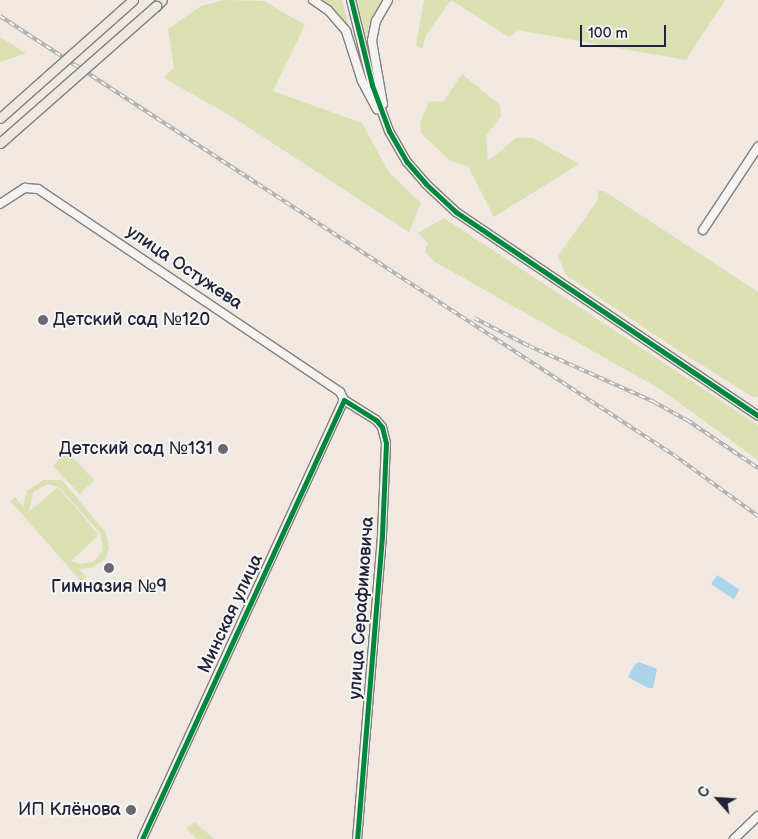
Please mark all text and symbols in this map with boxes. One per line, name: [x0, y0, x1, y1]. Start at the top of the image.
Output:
scale bar: [583, 15, 669, 47]
text: 100 m: [588, 24, 628, 43]
street label: улица Остужева: [122, 221, 246, 315]
place label: Детский сад №120: [53, 309, 210, 331]
marker: Детский сад №120: [37, 314, 49, 326]
place label: Детский сад №131: [59, 438, 213, 460]
marker: Детский сад №131: [217, 443, 229, 455]
street label: улица Серафимовича: [345, 516, 379, 700]
street label: Минская улица: [194, 551, 268, 677]
marker: Гимназия №9: [103, 562, 115, 574]
place label: Гимназия №9: [51, 576, 167, 598]
north arrow: [693, 774, 743, 824]
text: С: [694, 784, 714, 800]
place label: ИП Клёнова: [18, 799, 121, 821]
marker: ИП Клёнова: [125, 804, 137, 816]

